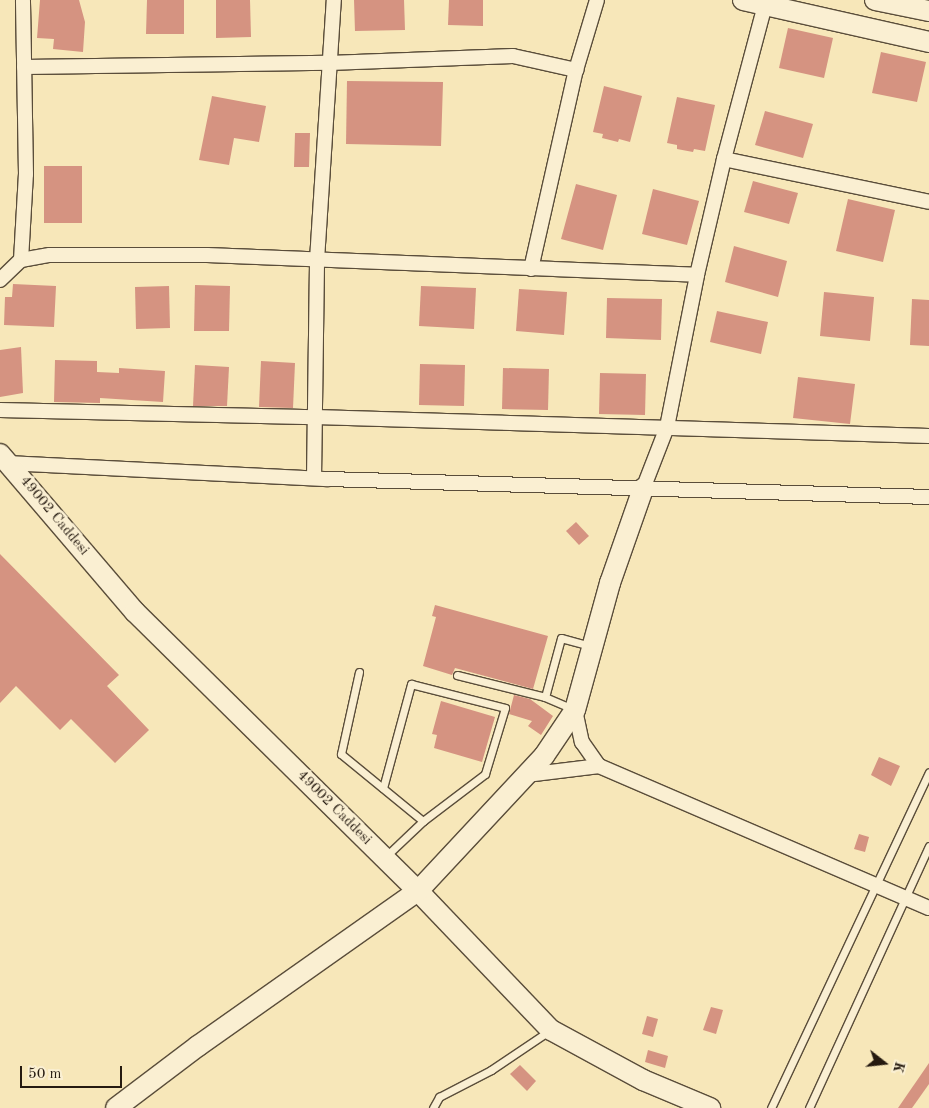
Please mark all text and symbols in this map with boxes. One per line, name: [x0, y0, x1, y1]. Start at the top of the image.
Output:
street label: 49002 Caddesi: [16, 473, 92, 559]
street label: 49002 Caddesi: [293, 767, 375, 849]
north arrow: [859, 1038, 909, 1088]
scale bar: [22, 1056, 125, 1088]
text: K: [890, 1060, 907, 1074]
text: 50 m: [28, 1067, 62, 1082]

